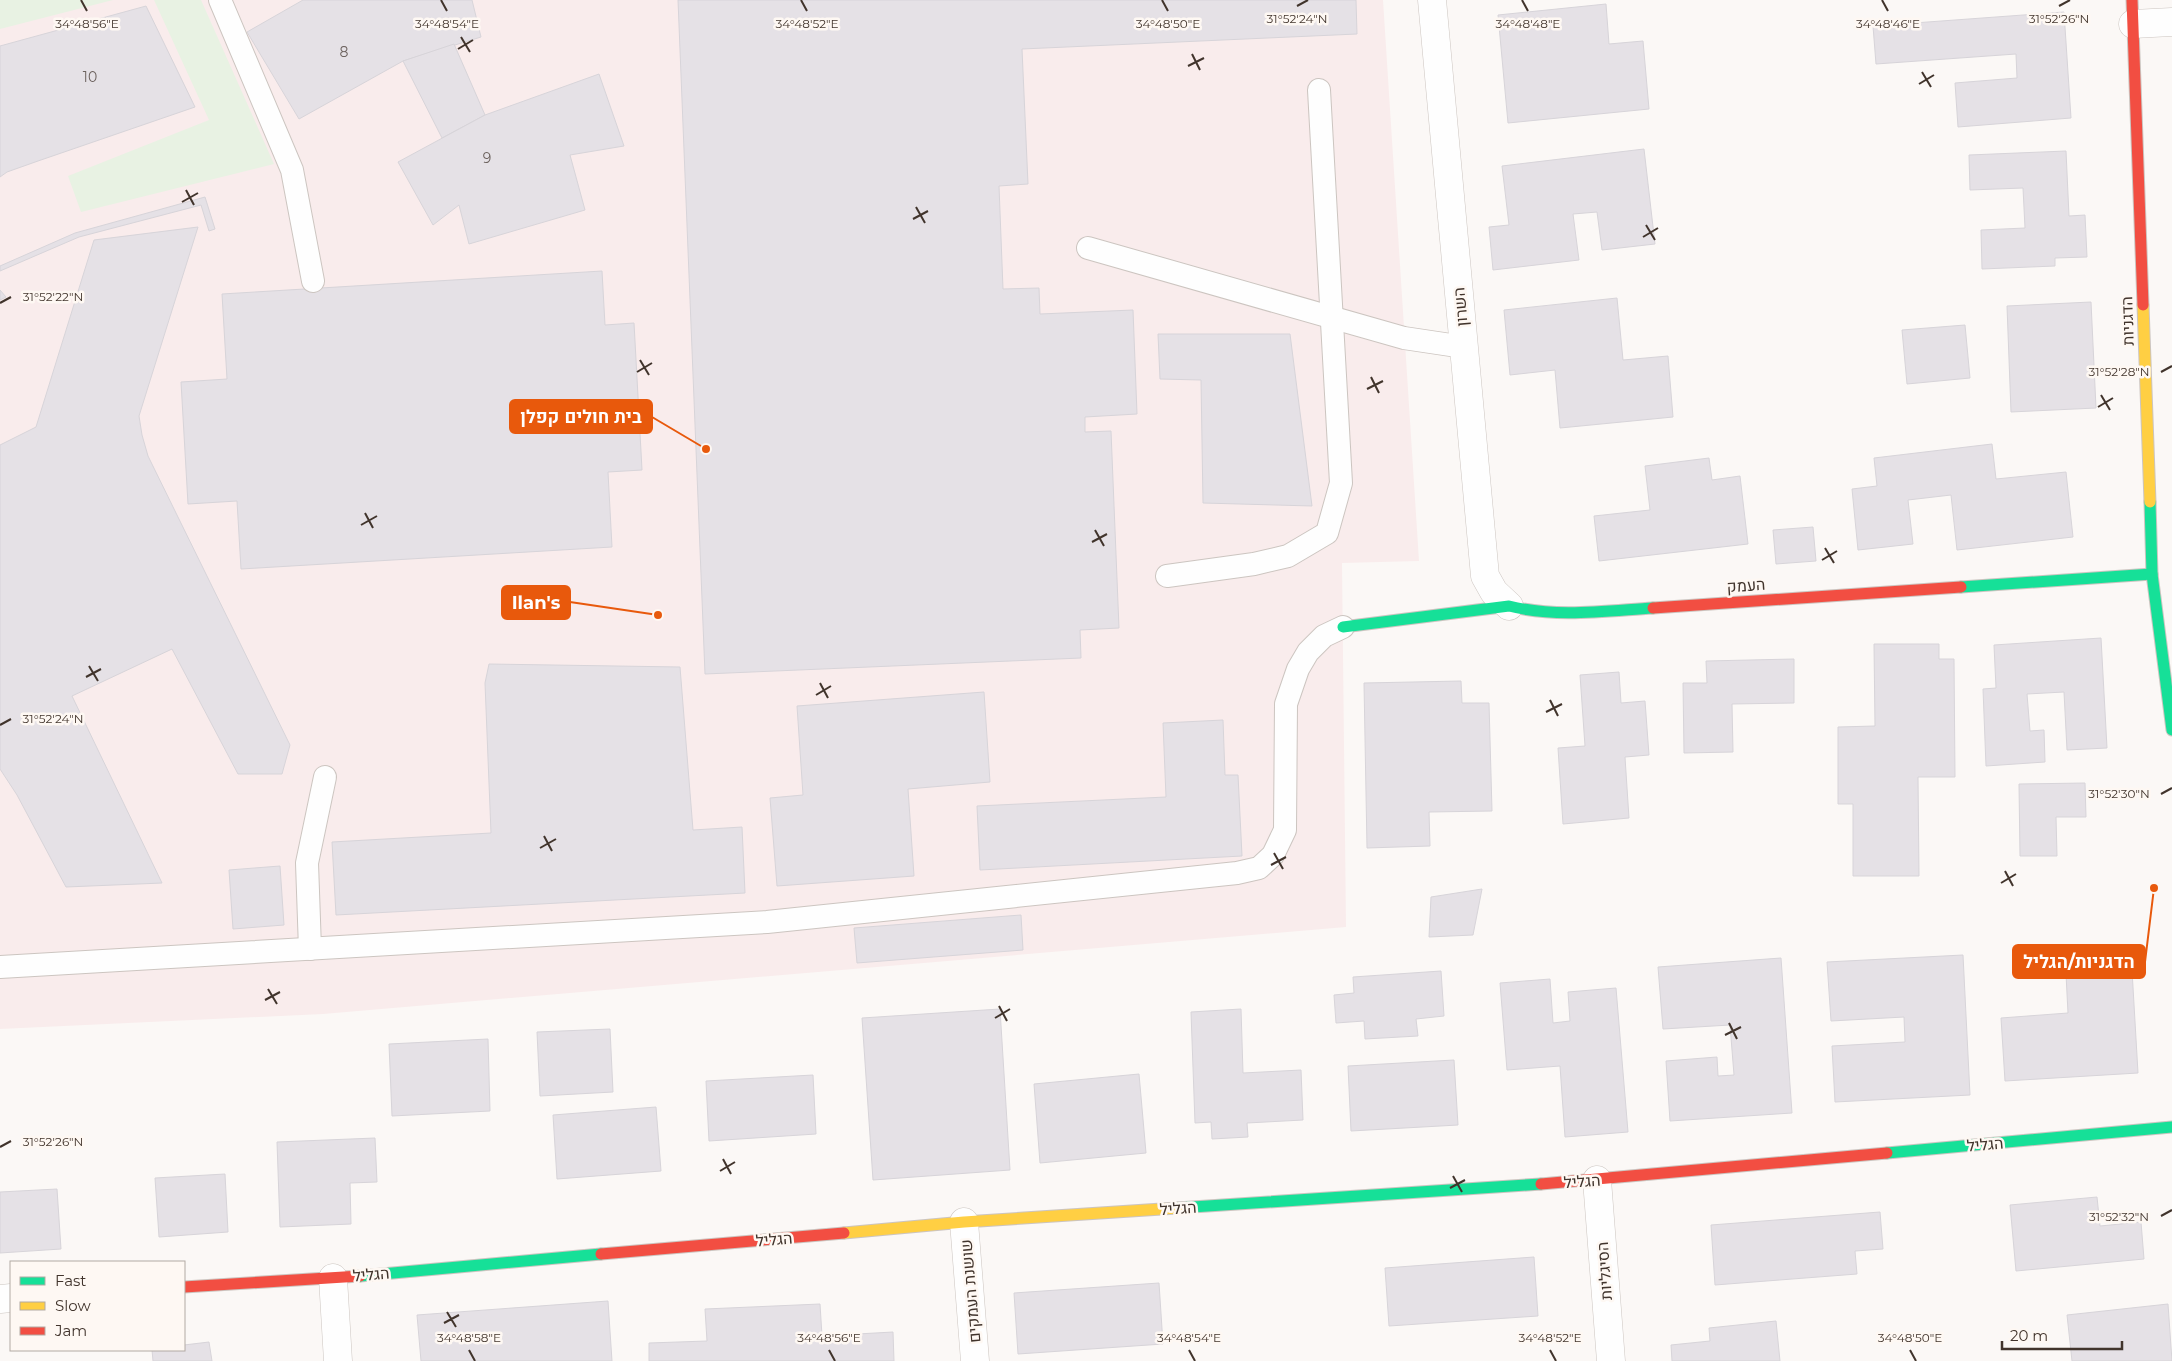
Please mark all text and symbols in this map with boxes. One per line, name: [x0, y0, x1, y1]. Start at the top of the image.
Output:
text: 31°52'24"N: [1267, 11, 1327, 26]
text: 31°52'26"N: [2029, 11, 2089, 26]
text: 34°48'56"E: [55, 16, 119, 31]
text: 34°48'54"E: [415, 16, 479, 31]
text: 34°48'52"E: [775, 16, 839, 31]
text: 34°48'50"E: [1136, 16, 1200, 31]
text: 34°48'48"E: [1496, 16, 1560, 31]
text: 34°48'46"E: [1856, 16, 1920, 31]
house number: 8: [340, 43, 349, 61]
house number: 10: [83, 68, 97, 86]
house number: 9: [483, 149, 491, 167]
street label: השרון: [1449, 287, 1472, 327]
text: 31°52'22"N: [23, 289, 83, 304]
street label: הדגניות: [2117, 296, 2138, 346]
text: 31°52'28"N: [2088, 364, 2150, 379]
callout: בית חולים קפלן: [510, 400, 652, 433]
text: בית חולים קפלן: [520, 406, 642, 428]
street label: העמק: [1726, 575, 1766, 596]
callout: Ilan's: [502, 586, 570, 619]
text: Ilan's: [512, 592, 561, 614]
text: 31°52'24"N: [23, 711, 83, 726]
text: 31°52'30"N: [2088, 786, 2150, 801]
callout: הדגניות/הגליל: [2013, 945, 2145, 978]
text: הדגניות/הגליל: [2023, 951, 2135, 973]
street label: הגליל: [1966, 1133, 2004, 1156]
text: 31°52'26"N: [23, 1134, 83, 1149]
street label: הגליל: [1563, 1171, 1601, 1192]
street label: הגליל: [1159, 1198, 1197, 1219]
text: 31°52'32"N: [2089, 1209, 2149, 1224]
street label: הגליל: [755, 1228, 793, 1251]
street label: שושנת העמקים: [957, 1238, 984, 1344]
street label: הסיגליות: [1593, 1241, 1616, 1301]
legend: [10, 1261, 185, 1351]
street label: הגליל: [352, 1263, 390, 1286]
text: Fast: [55, 1271, 86, 1290]
text: Slow: [55, 1296, 91, 1315]
scale bar: [2002, 1318, 2122, 1350]
text: Jam: [54, 1321, 87, 1340]
text: 20 m: [2010, 1326, 2048, 1345]
text: 34°48'58"E: [437, 1330, 501, 1345]
text: 34°48'56"E: [797, 1330, 861, 1345]
text: 34°48'54"E: [1157, 1330, 1221, 1345]
text: 34°48'52"E: [1518, 1330, 1582, 1345]
text: 34°48'50"E: [1878, 1330, 1942, 1345]

